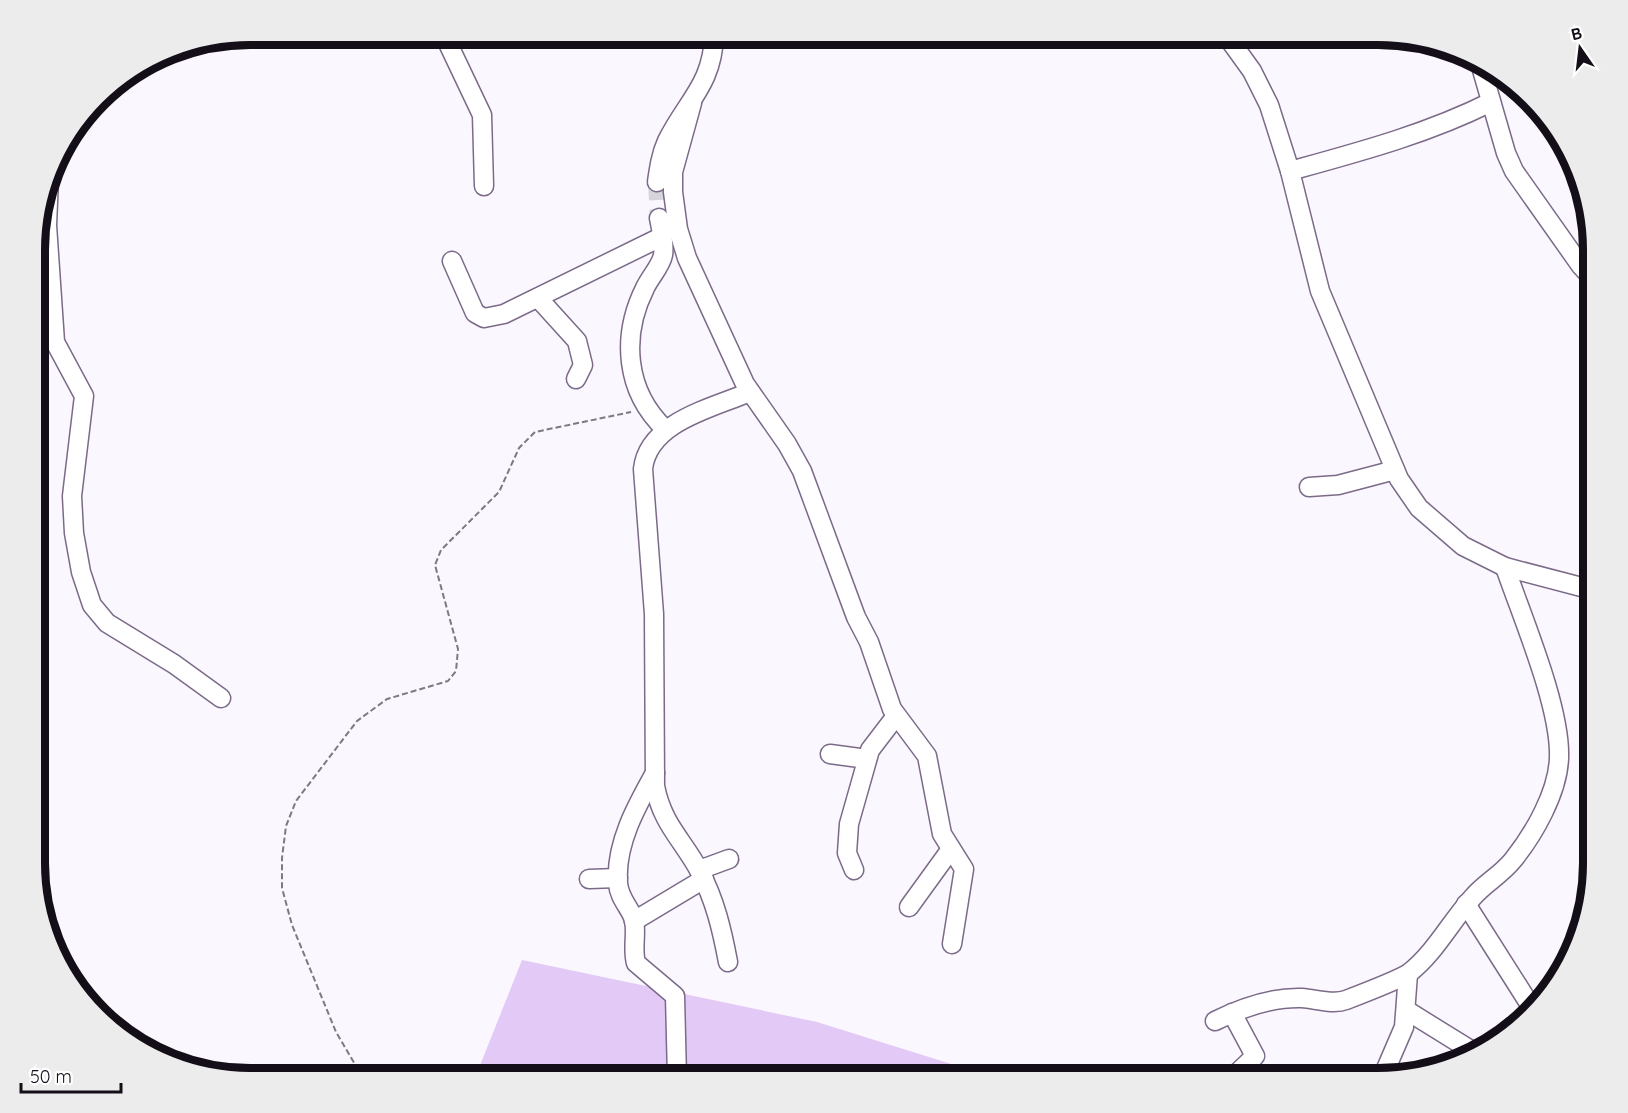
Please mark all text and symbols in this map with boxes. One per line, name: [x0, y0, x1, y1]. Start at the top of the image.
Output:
north arrow: [1550, 18, 1610, 78]
text: B: [1569, 22, 1584, 44]
scale bar: [21, 1056, 122, 1094]
text: 50 m: [30, 1065, 72, 1088]

